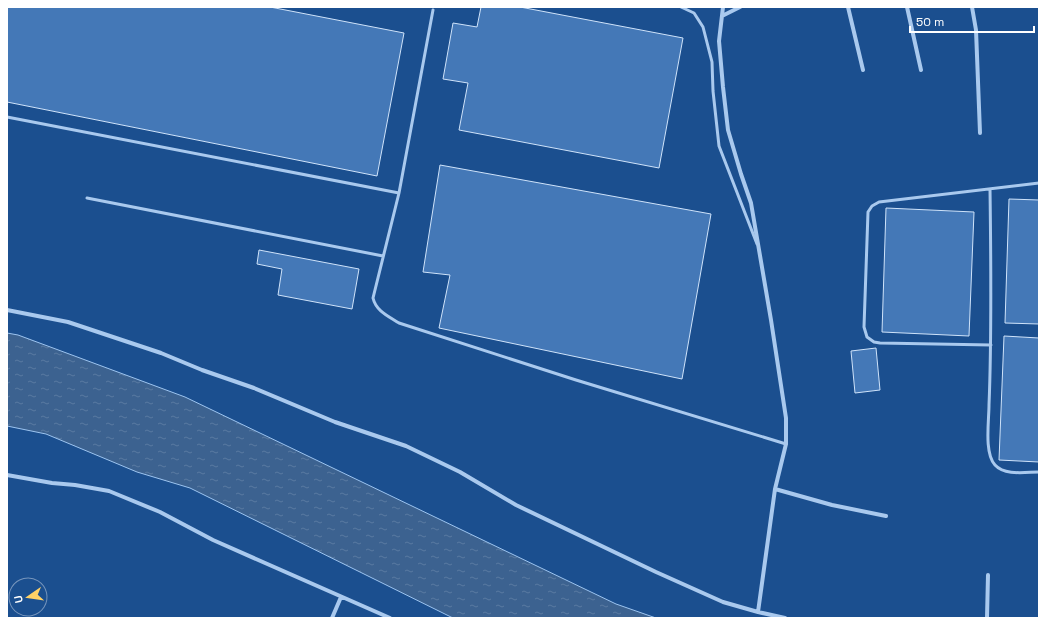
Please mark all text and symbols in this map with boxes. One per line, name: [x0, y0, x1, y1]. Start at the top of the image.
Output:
scale bar: [910, 8, 1034, 34]
text: 50 m: [916, 14, 944, 30]
north arrow: [8, 577, 48, 617]
text: U: [11, 594, 26, 604]

